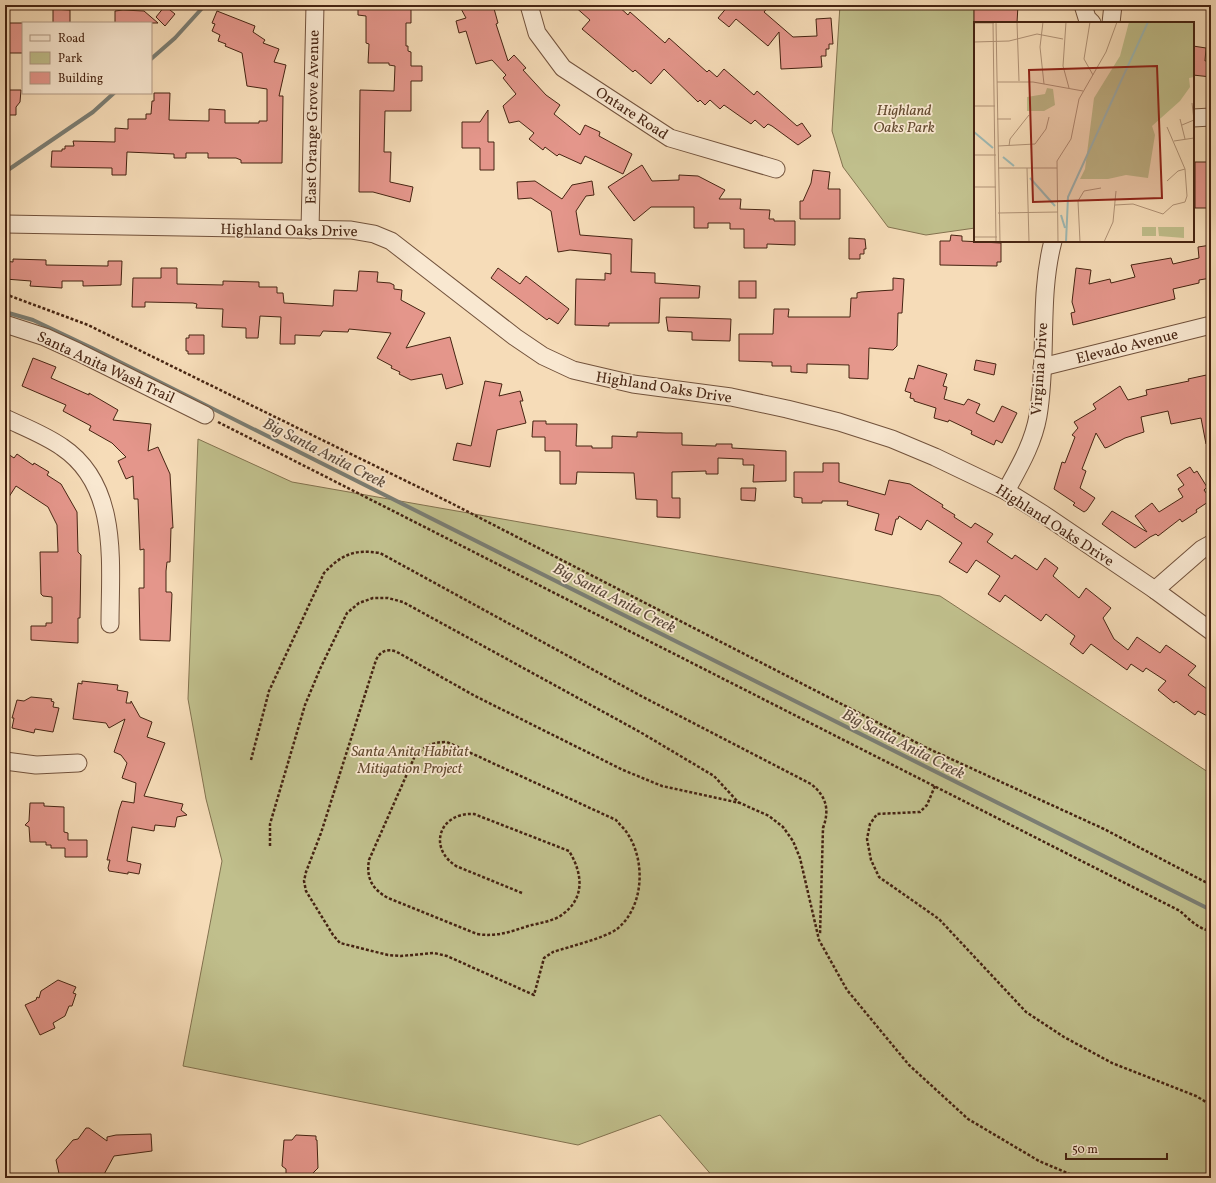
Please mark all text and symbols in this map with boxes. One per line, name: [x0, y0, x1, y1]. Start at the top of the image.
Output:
legend: [22, 22, 152, 94]
inset map: [974, 22, 1194, 242]
street label: East Orange Grove Avenue: [301, 30, 326, 205]
text: Road: [58, 31, 85, 47]
text: Park: [58, 51, 83, 67]
text: Building: [58, 71, 103, 87]
street label: Ontare Road: [591, 83, 672, 146]
park label: Highland Oaks Park: [873, 101, 935, 139]
street label: Highland Oaks Drive: [220, 220, 358, 243]
street label: Virginia Drive: [1027, 322, 1054, 416]
street label: Elevado Avenue: [1074, 325, 1181, 370]
street label: Santa Anita Wash Trail: [33, 327, 178, 410]
street label: Highland Oaks Drive: [594, 367, 733, 410]
water label: Big Santa Anita Creek: [259, 413, 390, 495]
street label: Highland Oaks Drive: [991, 480, 1118, 572]
water label: Big Santa Anita Creek: [549, 558, 680, 640]
water label: Big Santa Anita Creek: [838, 704, 969, 786]
park label: Santa Anita Habitat Mitigation Project: [351, 742, 470, 780]
scale bar: [1066, 1135, 1167, 1161]
text: 50 m: [1072, 1142, 1098, 1158]

